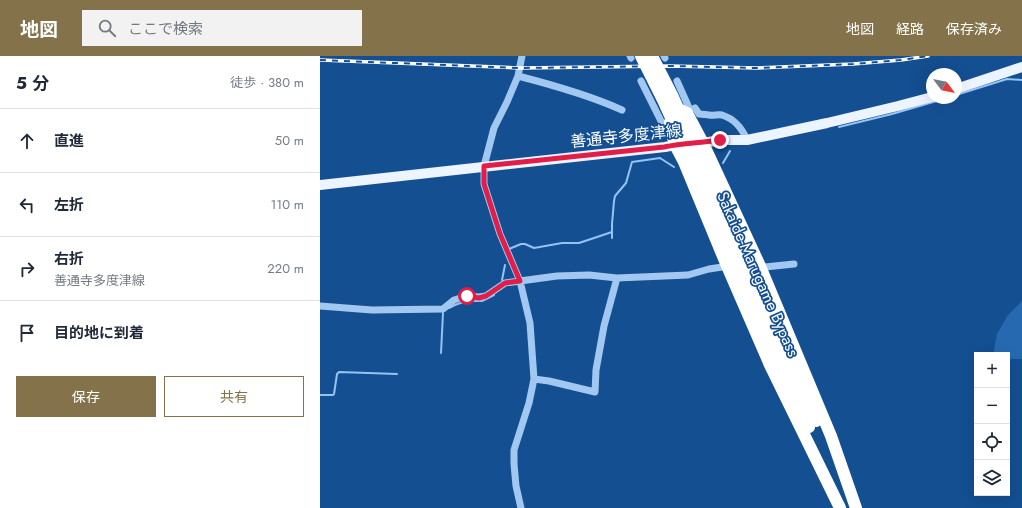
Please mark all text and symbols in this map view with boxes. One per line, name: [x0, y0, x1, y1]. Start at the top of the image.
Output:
search box: [82, 10, 362, 46]
text: 地図: [20, 16, 58, 43]
icon: search: [96, 17, 118, 39]
text: ここで検索: [128, 18, 203, 40]
text: 地図: [846, 19, 874, 39]
text: 経路: [896, 19, 924, 39]
text: 保存済み: [946, 19, 1002, 39]
north arrow: [926, 68, 962, 104]
text: 5 分: [16, 71, 49, 95]
text: 徒歩 · 380 m: [230, 73, 304, 92]
street label: 善通寺多度津線: [569, 119, 683, 153]
icon: ahead: [16, 130, 38, 152]
text: 直進: [54, 130, 84, 152]
text: 50 m: [275, 131, 304, 150]
route end: [711, 131, 729, 149]
street label: Sakaide-Marugame Bypass: [711, 188, 805, 360]
icon: left: [16, 194, 38, 216]
text: 左折: [54, 194, 84, 216]
text: 110 m: [270, 195, 304, 214]
text: 右折: [54, 248, 84, 270]
icon: right: [16, 258, 38, 280]
text: 220 m: [267, 259, 304, 278]
text: 善通寺多度津線: [54, 271, 145, 290]
route start: [458, 287, 476, 305]
icon: arrive: [16, 322, 38, 344]
text: 目的地に到着: [54, 322, 144, 344]
map controls: [974, 352, 1010, 496]
button: +: [974, 352, 1010, 388]
button: 保存: [16, 376, 156, 417]
button: 共有: [164, 376, 304, 417]
button: −: [974, 388, 1010, 424]
button: locate: [974, 424, 1010, 460]
button: layers: [974, 460, 1010, 496]

